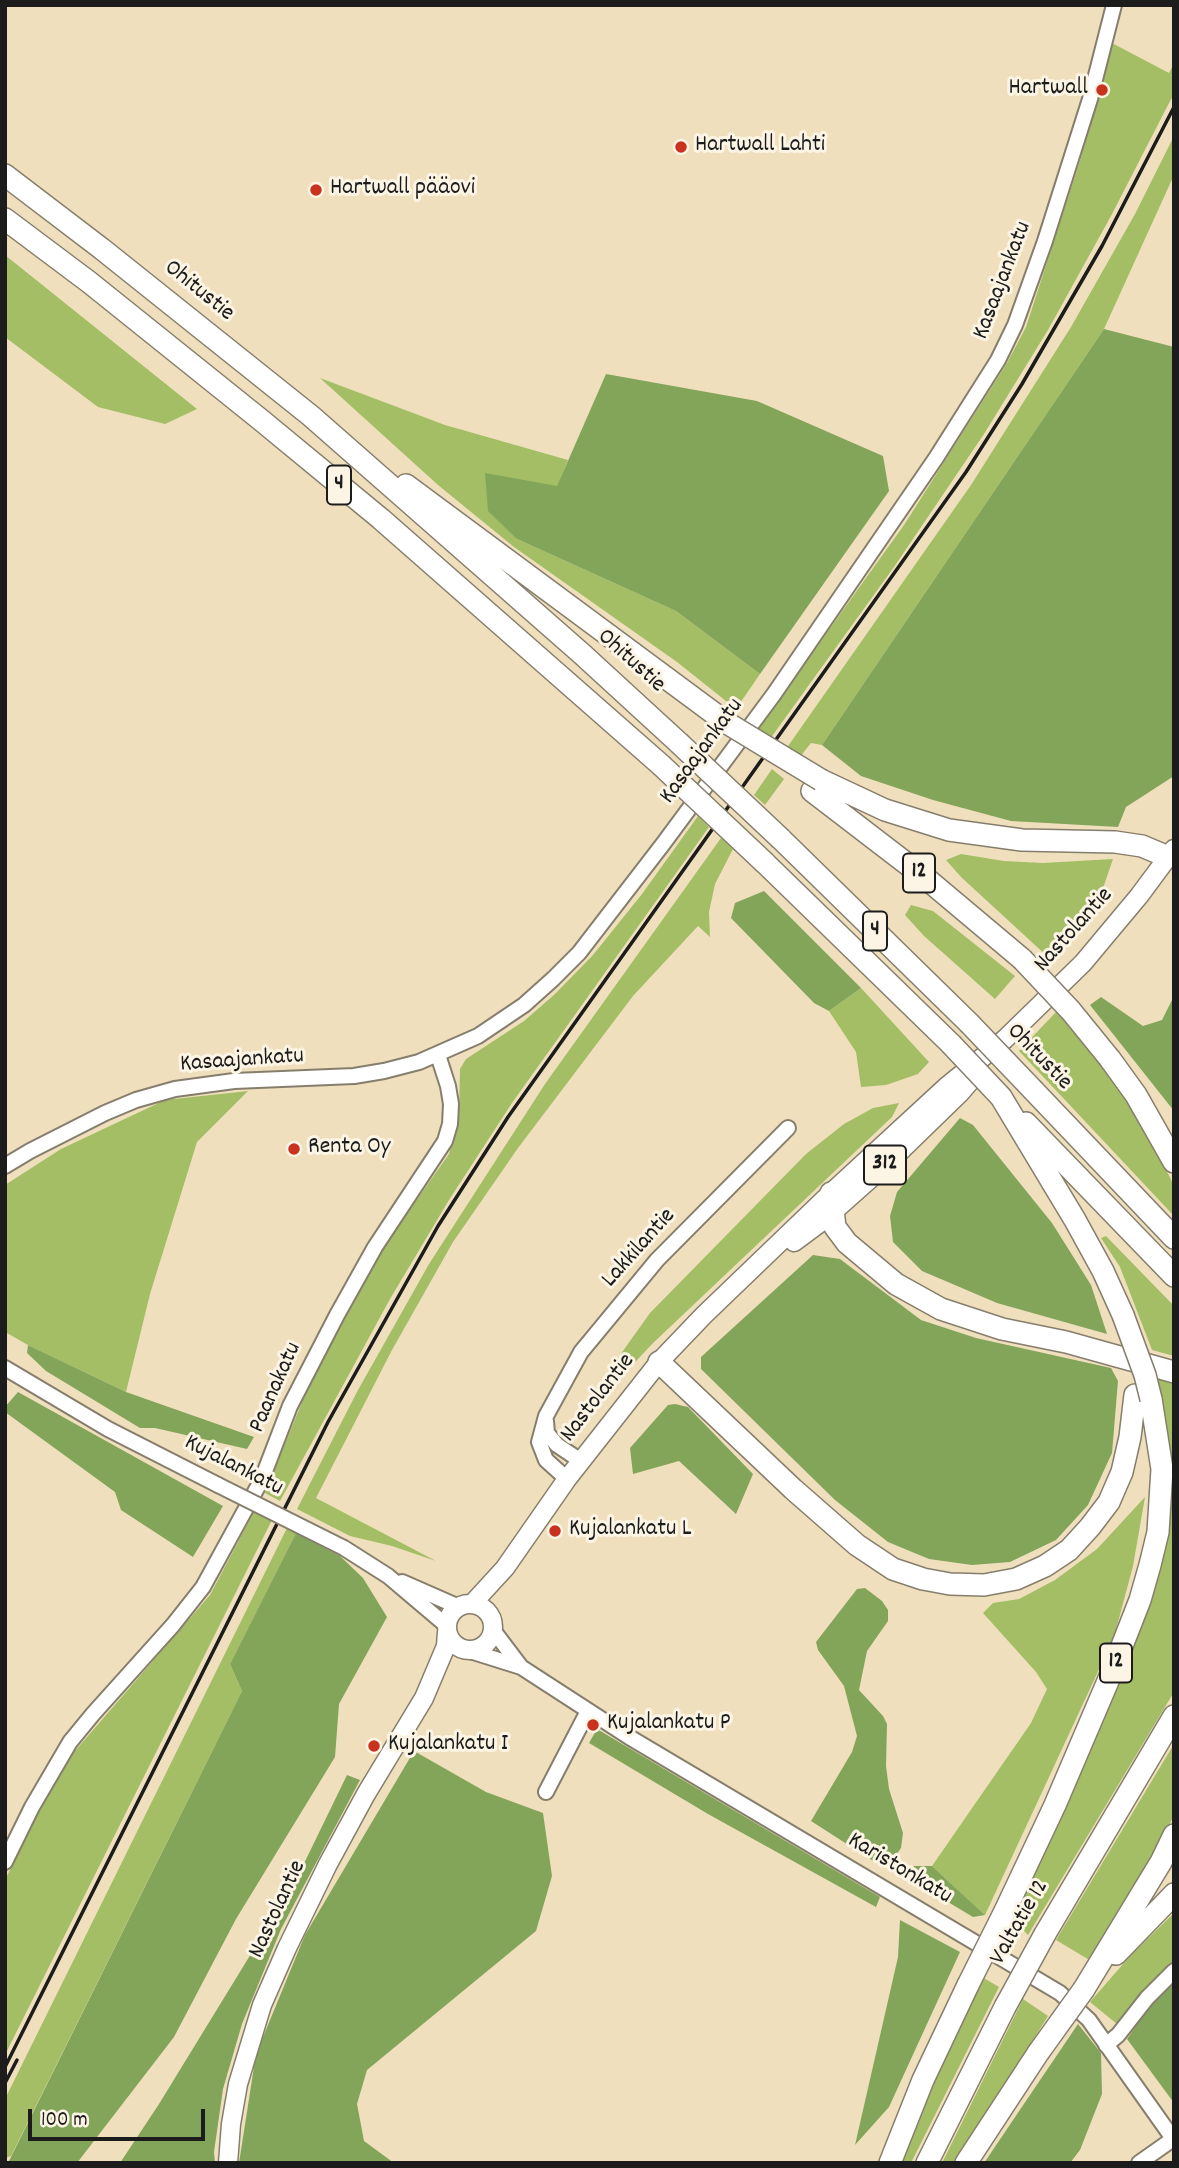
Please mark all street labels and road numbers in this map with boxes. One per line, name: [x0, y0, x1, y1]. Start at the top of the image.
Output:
street label: Kasaajankatu: [968, 218, 1040, 344]
street label: Ohitustie: [157, 255, 239, 329]
road number: 4: [327, 466, 351, 505]
street label: Ohitustie: [590, 624, 670, 700]
street label: Kasaajankatu: [655, 693, 751, 811]
road number: 12: [903, 853, 935, 892]
street label: Nastolantie: [1029, 882, 1121, 980]
road number: 4: [863, 912, 887, 950]
street label: Ohitustie: [999, 1018, 1077, 1098]
street label: Kasaajankatu: [179, 1043, 305, 1081]
road number: 312: [864, 1146, 906, 1184]
street label: Lakkilantie: [597, 1203, 683, 1295]
street label: Paanakatu: [244, 1338, 310, 1438]
street label: Nastolantie: [555, 1349, 643, 1449]
street label: Kujalankatu: [179, 1430, 287, 1504]
road number: 12: [1100, 1644, 1132, 1682]
street label: Karistonkatu: [842, 1828, 956, 1912]
street label: Nastolantie: [244, 1857, 314, 1963]
street label: Valtatie 12: [985, 1875, 1057, 1971]

